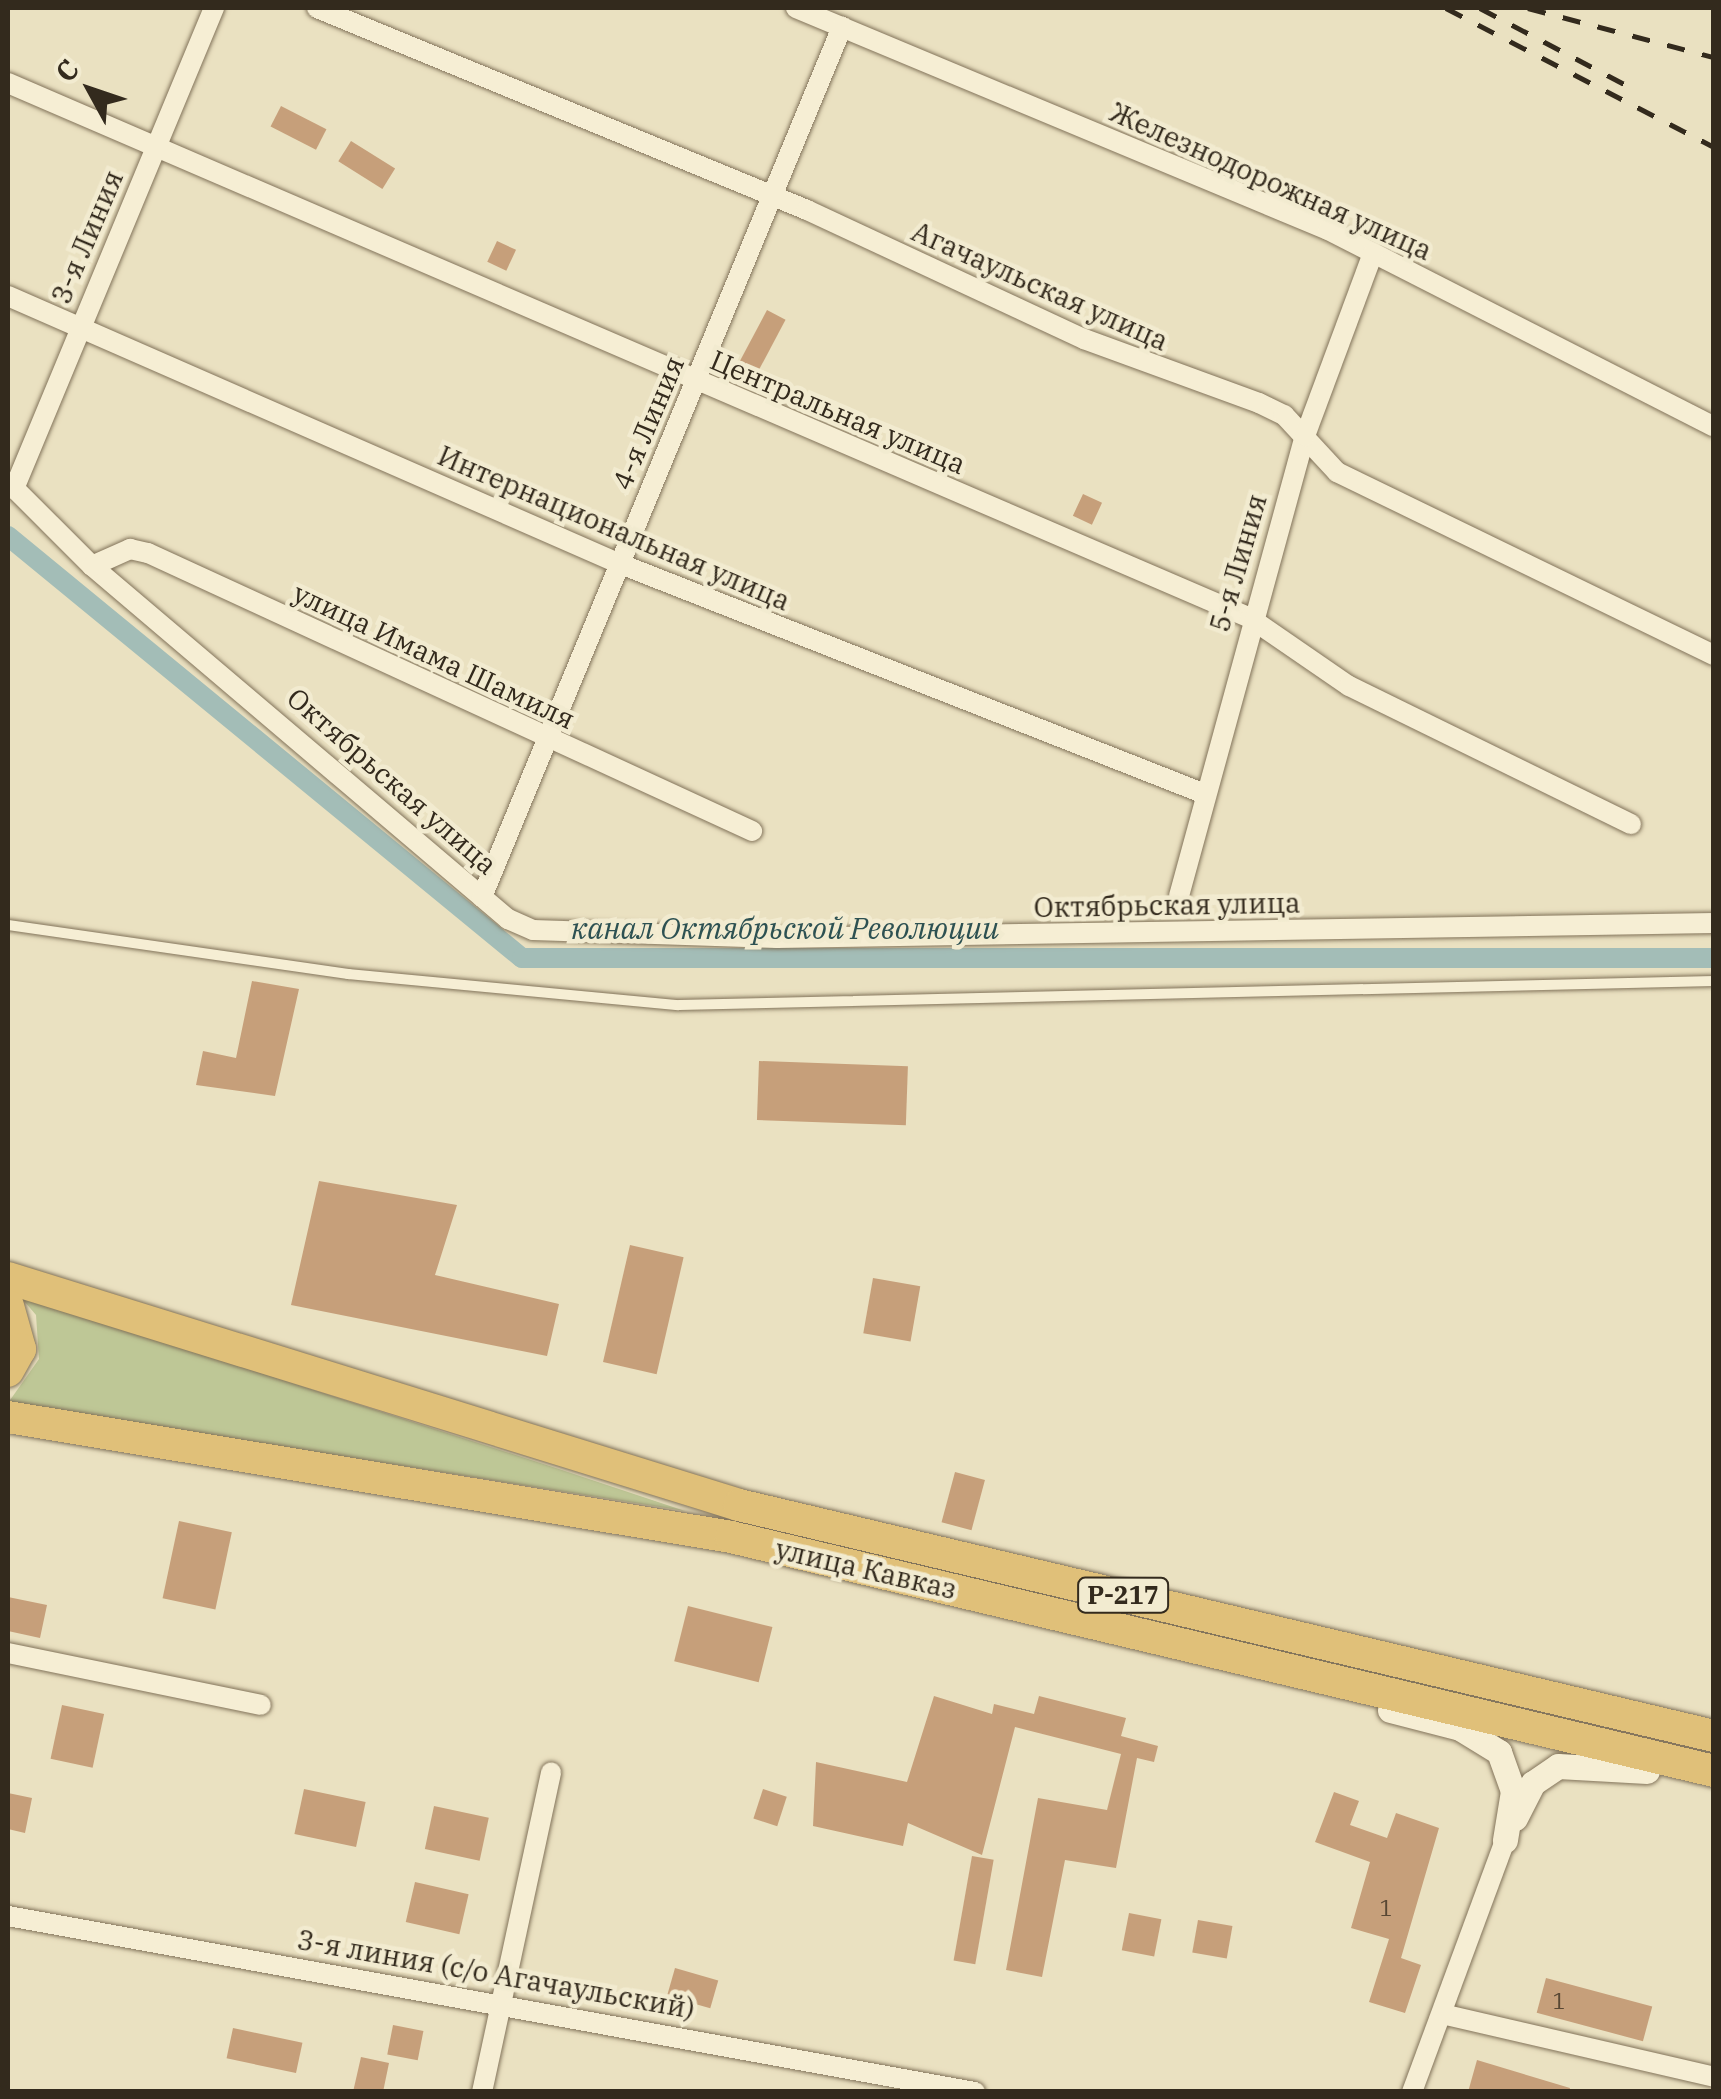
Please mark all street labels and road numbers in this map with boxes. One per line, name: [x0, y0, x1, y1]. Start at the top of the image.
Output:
street label: Железнодорожная улица: [1105, 95, 1437, 267]
street label: 3-я Линия: [44, 165, 130, 309]
street label: Агачаульская улица: [907, 214, 1173, 358]
street label: Центральная улица: [705, 343, 971, 481]
street label: 4-я Линия: [605, 351, 691, 495]
street label: Интернациональная улица: [433, 438, 795, 618]
street label: 5-я Линия: [1202, 490, 1274, 636]
street label: улица Имама Шамиля: [288, 576, 580, 736]
street label: Октябрьская улица: [280, 681, 504, 881]
street label: Октябрьская улица: [1033, 886, 1301, 924]
street label: улица Кавказ: [772, 1532, 960, 1606]
road number: Р-217: [1076, 1575, 1170, 1615]
street label: 3-я линия (с/о Агачаульский): [295, 1922, 697, 2026]

